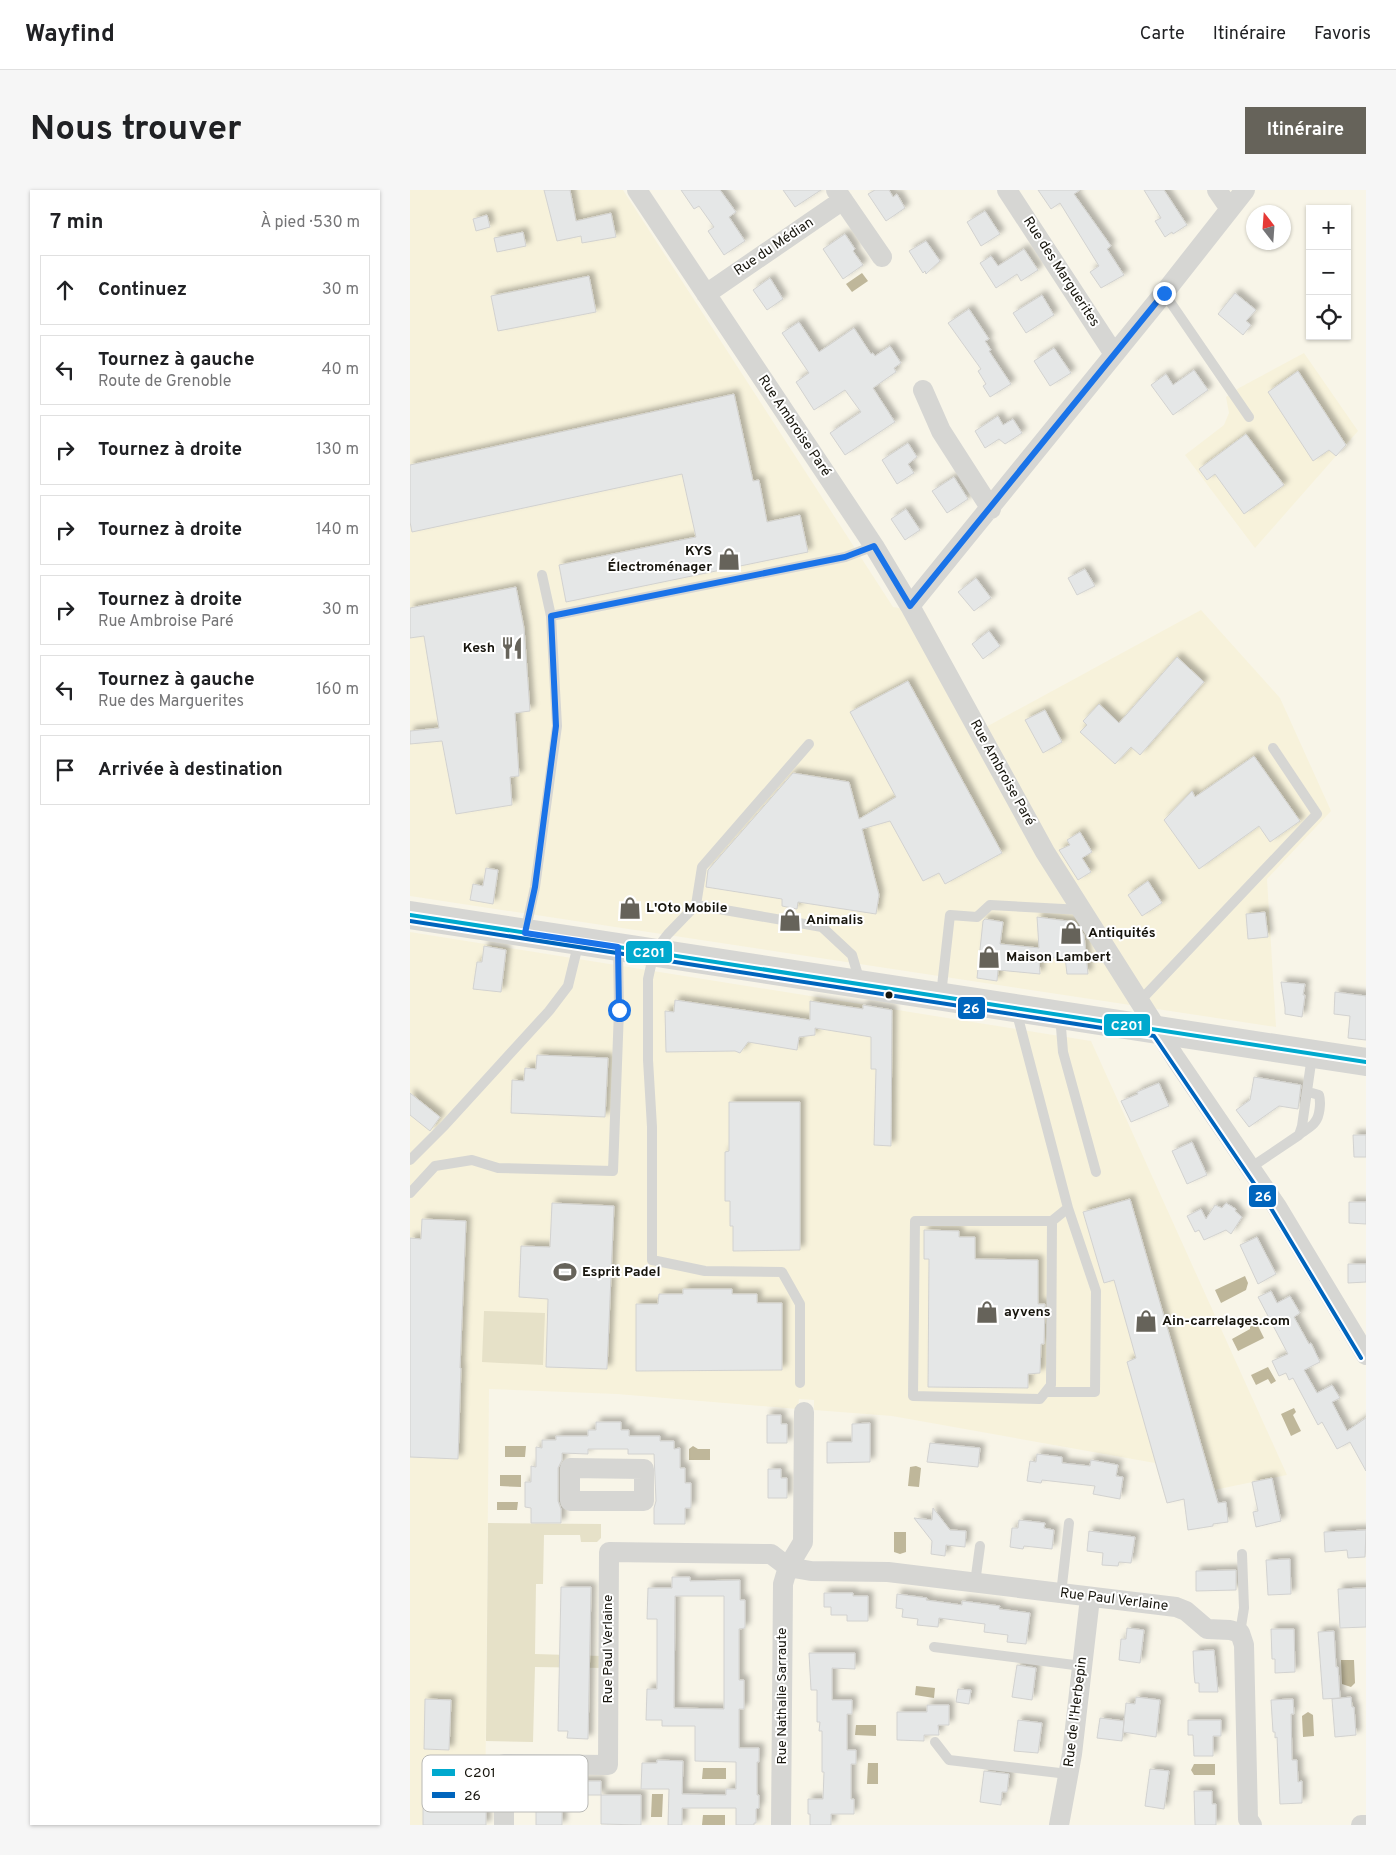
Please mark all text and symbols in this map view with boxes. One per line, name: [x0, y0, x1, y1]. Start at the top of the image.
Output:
text: Wayfind: [25, 20, 115, 50]
text: Carte: [1140, 23, 1185, 46]
text: Itinéraire: [1213, 23, 1286, 46]
text: Favoris: [1314, 23, 1371, 46]
button: Itinéraire: [1245, 107, 1366, 154]
text: Nous trouver: [30, 108, 242, 152]
north arrow: [1246, 205, 1291, 250]
map controls: [1306, 205, 1351, 340]
button: +: [1306, 205, 1351, 250]
text: 7 min: [50, 209, 103, 236]
text: À pied · 530 m: [261, 213, 360, 233]
street label: Rue du Médian: [731, 214, 817, 280]
street label: Rue des Marguerites: [1019, 214, 1103, 330]
button: −: [1306, 250, 1351, 295]
icon: ahead: [51, 276, 79, 304]
text: Continuez: [98, 278, 187, 302]
text: 30 m: [322, 280, 359, 300]
route end: [1153, 282, 1176, 305]
button: locate: [1306, 295, 1351, 340]
text: Tournez à gauche: [98, 348, 255, 372]
icon: left: [51, 356, 79, 384]
text: 40 m: [321, 360, 359, 380]
text: Route de Grenoble: [98, 372, 231, 392]
street label: Rue Ambroise Paré: [754, 372, 834, 480]
icon: right: [51, 436, 79, 464]
text: Tournez à droite: [98, 438, 242, 462]
text: 130 m: [316, 440, 359, 460]
icon: right: [51, 516, 79, 544]
text: Tournez à droite: [98, 518, 242, 542]
text: 140 m: [316, 520, 359, 540]
place label: KYS Électroménager: [608, 543, 712, 576]
shop icon: KYS Électroménager: [716, 546, 742, 572]
text: Tournez à droite: [98, 588, 242, 612]
icon: right: [51, 596, 79, 624]
text: 30 m: [322, 600, 359, 620]
text: Rue Ambroise Paré: [98, 612, 234, 632]
restaurant icon: Kesh: [499, 635, 525, 661]
place label: Kesh: [463, 640, 495, 657]
text: Tournez à gauche: [98, 668, 255, 692]
icon: left: [51, 676, 79, 704]
text: 160 m: [316, 680, 359, 700]
text: Rue des Marguerites: [98, 692, 244, 712]
street label: Rue Ambroise Paré: [966, 717, 1038, 829]
icon: arrive: [51, 756, 79, 784]
text: Arrivée à destination: [98, 758, 283, 782]
shop icon: L'Oto Mobile: [617, 895, 643, 921]
place label: L'Oto Mobile: [646, 900, 728, 917]
shop icon: Animalis: [777, 907, 803, 933]
place label: Animalis: [806, 912, 863, 929]
shop icon: Antiquités: [1058, 920, 1084, 946]
place label: Antiquités: [1088, 925, 1156, 942]
line badge: C201: [625, 940, 673, 964]
shop icon: Maison Lambert: [976, 944, 1002, 970]
text: C201: [633, 945, 665, 962]
place label: Maison Lambert: [1006, 949, 1111, 966]
unlabelled marker: [884, 990, 894, 1000]
line badge: 26: [957, 996, 986, 1020]
route start: [608, 999, 631, 1022]
text: 26: [962, 1001, 980, 1018]
line badge: C201: [1103, 1013, 1151, 1037]
text: C201: [1111, 1018, 1143, 1035]
line badge: 26: [1248, 1184, 1277, 1208]
text: 26: [1254, 1189, 1272, 1206]
sports icon: Esprit Padel: [552, 1259, 578, 1285]
place label: Esprit Padel: [582, 1264, 661, 1281]
shop icon: ayvens: [974, 1299, 1000, 1325]
place label: ayvens: [1004, 1304, 1051, 1321]
shop icon: Ain-carrelages.com: [1133, 1308, 1159, 1334]
place label: Ain-carrelages.com: [1162, 1313, 1290, 1330]
street label: Rue Paul Verlaine: [1059, 1585, 1169, 1615]
street label: Rue Paul Verlaine: [600, 1595, 617, 1703]
street label: Rue Nathalie Sarraute: [774, 1627, 791, 1765]
street label: Rue de l'Herbepin: [1061, 1656, 1091, 1768]
legend: [422, 1755, 588, 1812]
text: C201: [464, 1765, 496, 1782]
text: 26: [464, 1788, 481, 1805]

